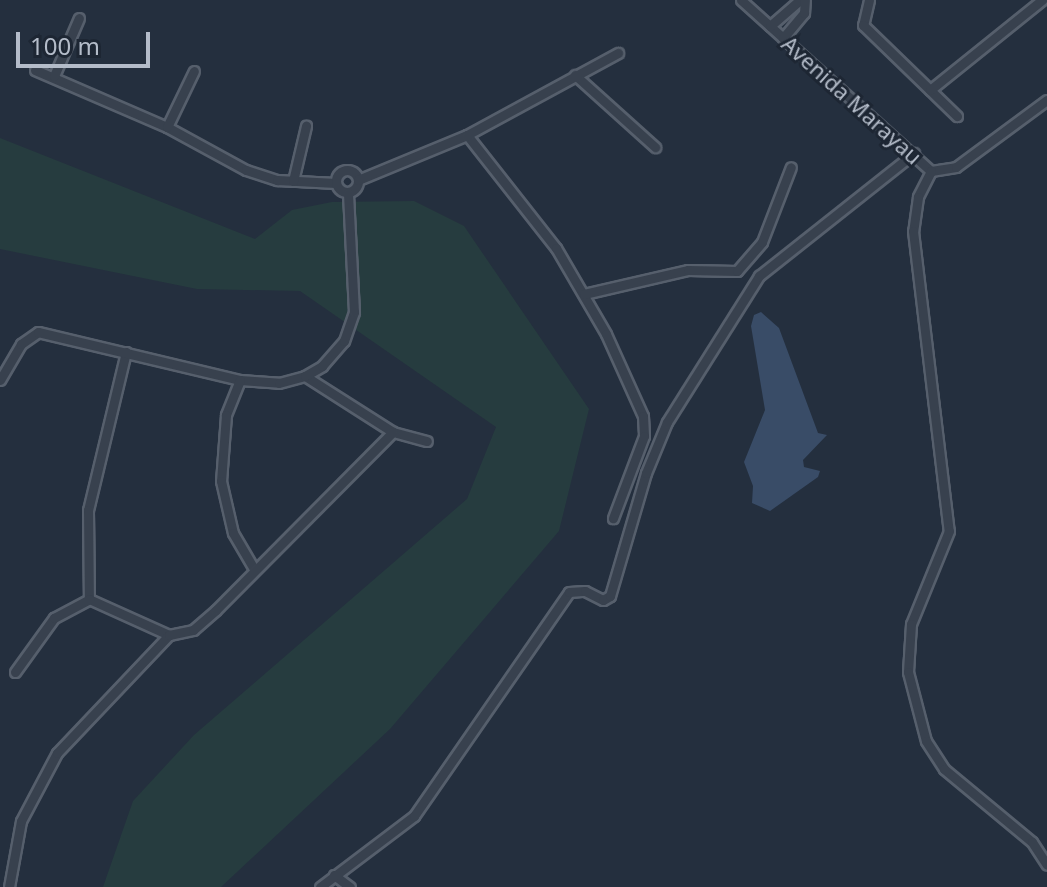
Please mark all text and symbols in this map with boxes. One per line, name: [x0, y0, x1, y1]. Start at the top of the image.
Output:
scale bar: [20, 16, 154, 66]
text: 100 m: [30, 29, 100, 62]
street label: Avenida Marayau: [777, 30, 927, 170]

